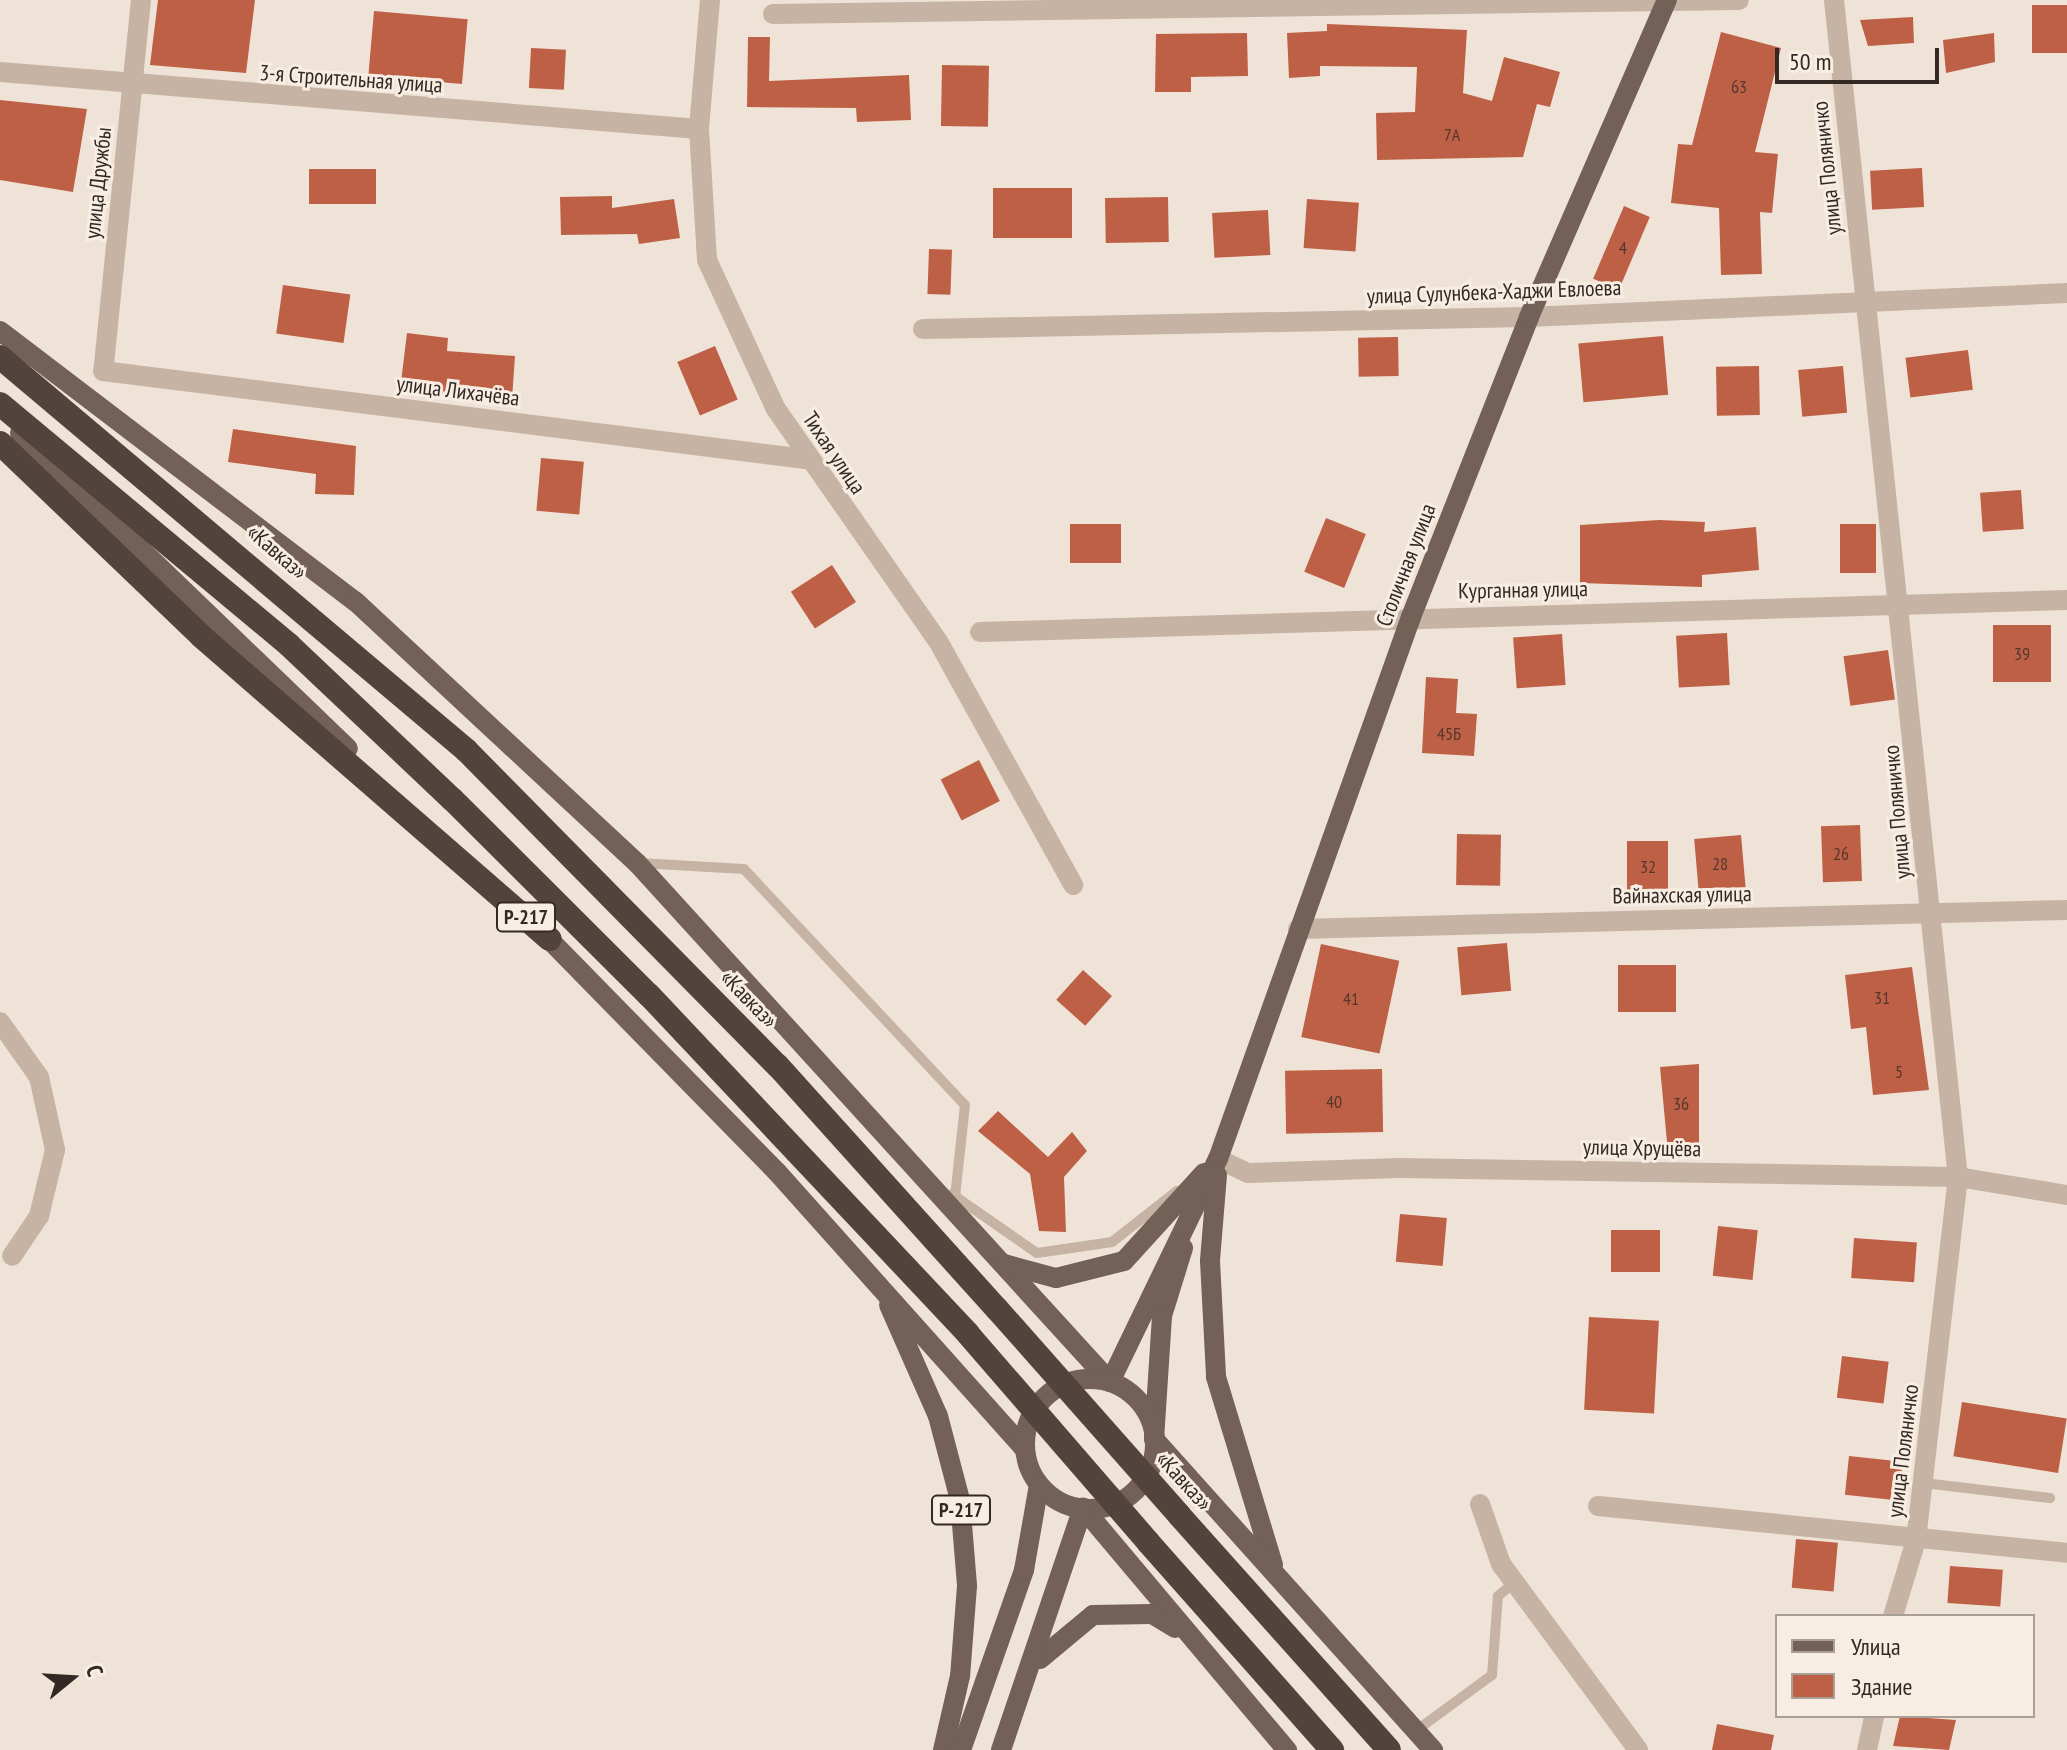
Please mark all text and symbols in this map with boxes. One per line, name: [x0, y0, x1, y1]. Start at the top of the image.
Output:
scale bar: [1779, 32, 1943, 82]
text: 50 m: [1789, 46, 1831, 77]
street label: 3-я Строительная улица: [258, 59, 444, 99]
house number: 63: [1731, 76, 1747, 98]
street label: улица Поляничко: [1807, 100, 1847, 236]
house number: 7А: [1444, 124, 1460, 146]
street label: улица Дружбы: [79, 126, 117, 240]
house number: 4: [1619, 237, 1627, 259]
street label: улица Сулунбека-Хаджи Евлоева: [1366, 274, 1622, 310]
street label: улица Лихачёва: [395, 370, 521, 412]
street label: Тихая улица: [797, 407, 871, 499]
street label: Столичная улица: [1371, 500, 1441, 630]
street label: «Кавказ»: [242, 519, 312, 585]
street label: Курганная улица: [1458, 576, 1588, 604]
house number: 39: [2014, 643, 2030, 665]
house number: 45Б: [1437, 723, 1461, 745]
street label: улица Поляничко: [1878, 744, 1916, 880]
house number: 26: [1833, 843, 1849, 865]
house number: 28: [1712, 853, 1728, 875]
house number: 32: [1640, 856, 1656, 878]
street label: Вайнахская улица: [1612, 881, 1752, 909]
road number: Р-217: [496, 901, 556, 933]
street label: «Кавказ»: [715, 964, 783, 1034]
house number: 31: [1874, 987, 1890, 1009]
house number: 41: [1343, 988, 1359, 1010]
house number: 5: [1895, 1061, 1903, 1083]
house number: 40: [1326, 1091, 1342, 1113]
house number: 36: [1673, 1093, 1689, 1115]
street label: улица Хрущёва: [1582, 1134, 1702, 1162]
street label: улица Поляничко: [1882, 1383, 1924, 1519]
street label: «Кавказ»: [1151, 1446, 1217, 1516]
road number: Р-217: [931, 1494, 991, 1526]
legend: [1775, 1614, 2035, 1718]
text: Улица: [1851, 1631, 1901, 1662]
north arrow: [32, 1638, 112, 1718]
text: С: [80, 1661, 110, 1680]
text: Здание: [1851, 1671, 1912, 1702]

